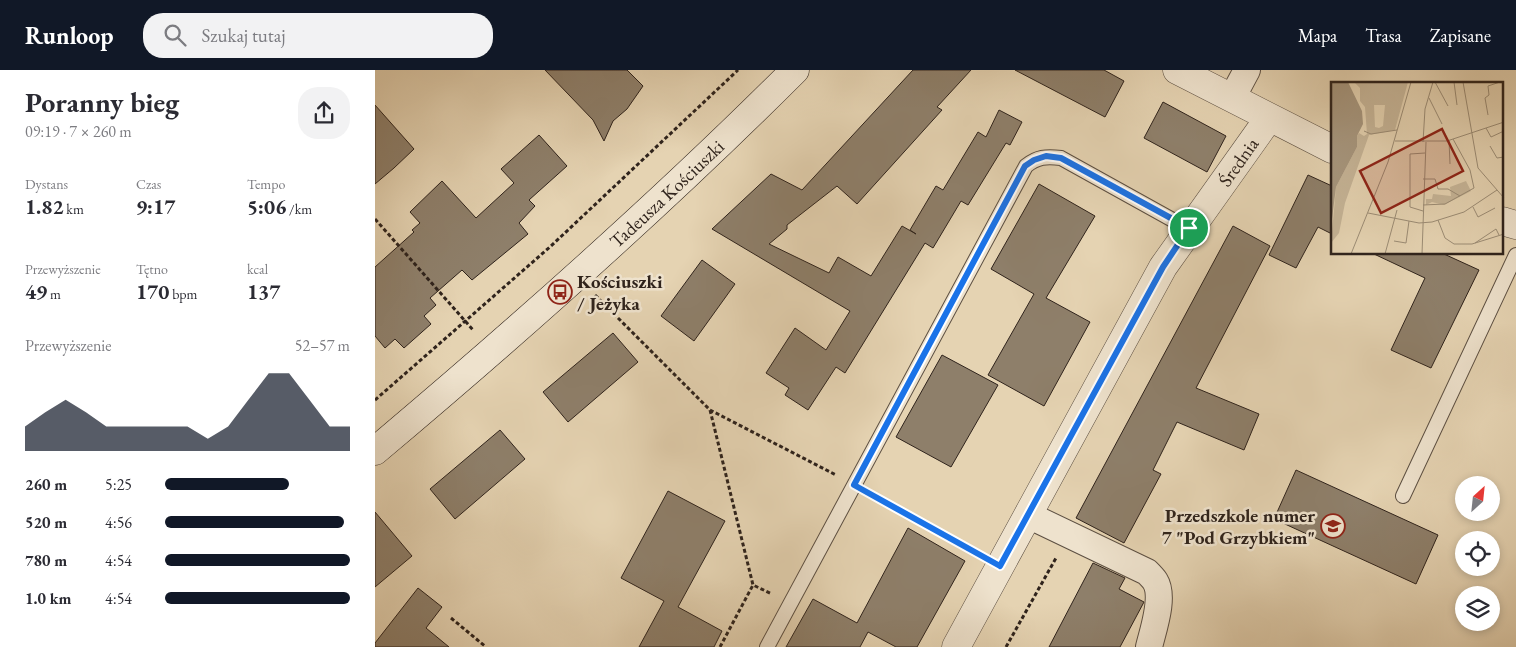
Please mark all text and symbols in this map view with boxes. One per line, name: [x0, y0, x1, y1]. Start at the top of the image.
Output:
search box: [143, 13, 493, 58]
text: Runloop: [25, 20, 113, 51]
icon: search: [161, 21, 189, 49]
text: Szukaj tutaj: [201, 23, 286, 48]
text: Mapa: [1298, 24, 1337, 47]
text: Trasa: [1365, 24, 1402, 47]
text: Zapisane: [1430, 24, 1491, 47]
inset map: [1331, 82, 1503, 255]
text: Poranny bieg: [25, 84, 179, 120]
button: share: [298, 87, 350, 139]
text: 09:19 · 7 × 260 m: [25, 121, 132, 142]
street label: Średnia: [1212, 132, 1264, 191]
street label: Tadeusza Kościuszki: [604, 134, 729, 253]
text: Dystans: [25, 175, 68, 193]
text: Czas: [136, 175, 161, 193]
text: Tempo: [247, 175, 285, 193]
text: 1.82: [25, 193, 64, 220]
text: 9:17: [136, 193, 175, 220]
text: 5:06: [247, 193, 286, 220]
text: km: [64, 200, 84, 218]
text: /km: [286, 200, 312, 218]
pin: [1168, 207, 1210, 249]
icon: arrive: [1175, 214, 1203, 242]
text: Przewyższenie: [25, 260, 101, 278]
text: Tętno: [136, 260, 168, 278]
text: kcal: [247, 260, 268, 278]
place label: Kościuszki / Jeżyka: [577, 269, 663, 316]
text: 49: [25, 278, 47, 305]
text: 170: [136, 278, 169, 305]
text: 137: [247, 278, 280, 305]
bus stop icon: Kościuszki / Jeżyka: [547, 279, 573, 305]
text: m: [47, 285, 61, 303]
text: bpm: [169, 285, 198, 303]
text: Przewyższenie: [25, 335, 112, 356]
text: 52–57 m: [295, 335, 350, 356]
text: 260 m: [25, 474, 67, 495]
text: 5:25: [105, 474, 132, 495]
north arrow: [1455, 476, 1500, 521]
map controls: [1455, 476, 1500, 631]
place label: Przedszkole numer 7 "Pod Grzybkiem": [1162, 503, 1315, 550]
text: 520 m: [25, 512, 67, 533]
text: 4:56: [105, 512, 132, 533]
school or university icon: Przedszkole numer 7 "Pod Grzybkiem": [1320, 513, 1346, 539]
button: locate: [1455, 531, 1500, 576]
text: 780 m: [25, 550, 67, 571]
text: 4:54: [105, 550, 132, 571]
button: layers: [1455, 586, 1500, 631]
text: 1.0 km: [25, 588, 71, 609]
text: 4:54: [105, 588, 132, 609]

